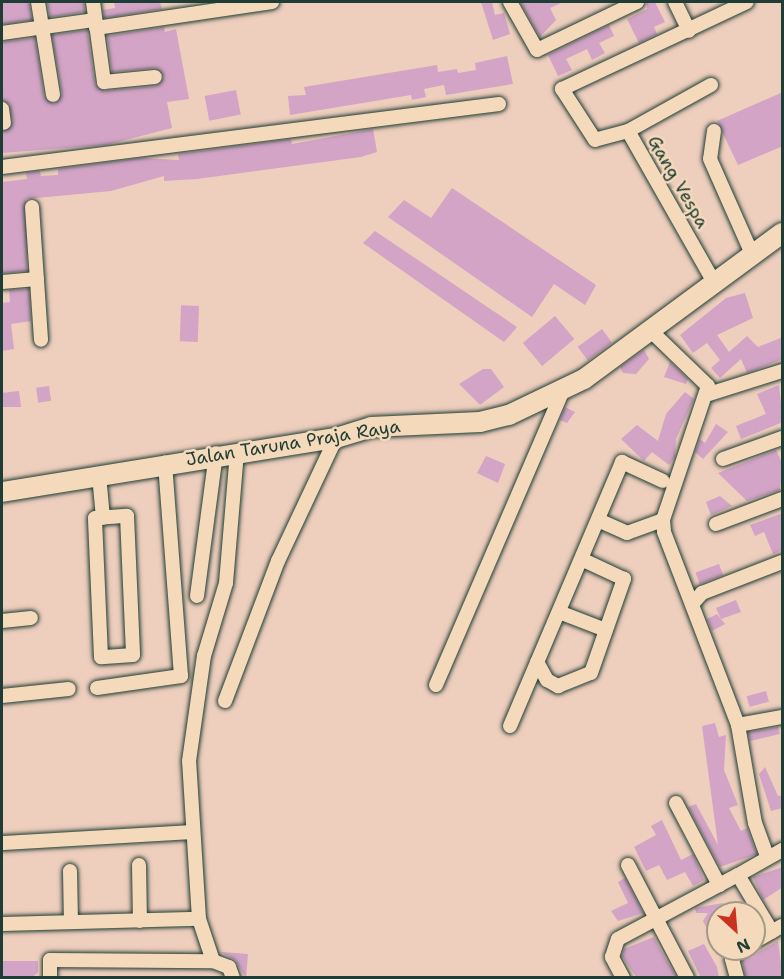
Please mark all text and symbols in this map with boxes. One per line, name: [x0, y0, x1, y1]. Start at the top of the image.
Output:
street label: Gang Vespa: [643, 132, 713, 232]
street label: Jalan Taruna Praja Raya: [184, 415, 402, 471]
north arrow: [706, 901, 766, 961]
text: N: [733, 934, 754, 958]

